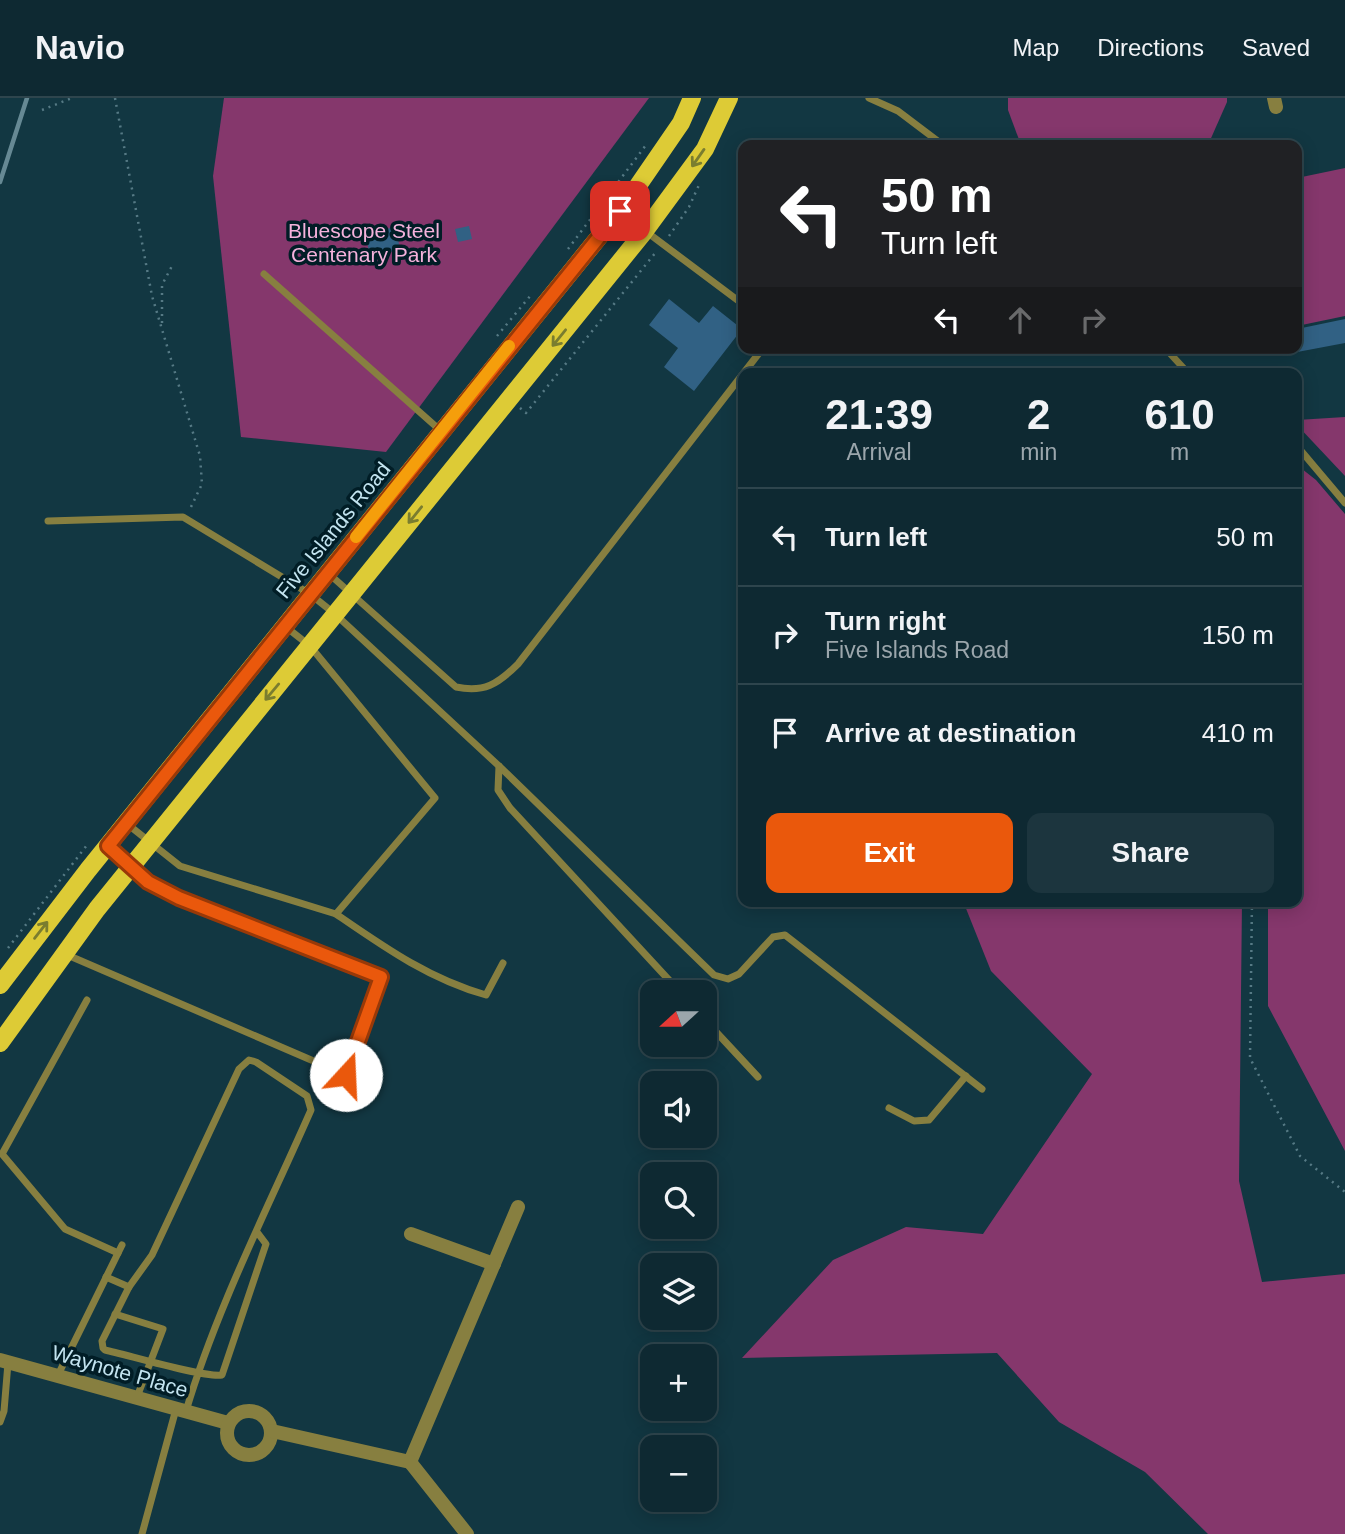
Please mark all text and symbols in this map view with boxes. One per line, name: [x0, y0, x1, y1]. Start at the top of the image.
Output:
text: Navio: [35, 29, 125, 66]
text: Map: [1013, 34, 1059, 61]
text: Directions: [1097, 34, 1204, 61]
text: Saved: [1242, 34, 1310, 61]
one-way arrow: [691, 148, 705, 168]
icon: left: [766, 168, 857, 259]
text: 50 m: [881, 168, 993, 222]
pin: [590, 181, 650, 241]
icon: arrive: [601, 192, 639, 230]
park label: Bluescope Steel Centenary Park: [288, 219, 440, 266]
text: Turn left: [881, 225, 997, 261]
icon: left: [928, 301, 966, 339]
icon: ahead: [1001, 301, 1039, 339]
icon: right: [1074, 301, 1112, 339]
one-way arrow: [551, 329, 566, 347]
text: 21:39: [825, 391, 933, 438]
text: 2: [1027, 391, 1050, 438]
text: 610: [1145, 391, 1215, 438]
text: Arrival: [846, 439, 912, 465]
text: min: [1020, 439, 1057, 465]
text: m: [1170, 439, 1189, 465]
street label: Five Islands Road: [271, 457, 395, 603]
one-way arrow: [407, 505, 423, 523]
icon: left: [766, 518, 804, 556]
text: Turn left: [825, 522, 927, 552]
text: 50 m: [1216, 522, 1274, 552]
text: Turn right: [825, 606, 946, 636]
icon: right: [766, 616, 804, 654]
text: 150 m: [1202, 620, 1274, 650]
text: Five Islands Road: [825, 637, 1009, 663]
one-way arrow: [264, 682, 280, 700]
icon: arrive: [766, 714, 804, 752]
text: Arrive at destination: [825, 718, 1076, 748]
text: 410 m: [1202, 718, 1274, 748]
button: Exit: [766, 813, 1013, 893]
button: Share: [1027, 813, 1274, 893]
one-way arrow: [33, 922, 48, 940]
north arrow: [640, 980, 718, 1057]
map controls: [640, 980, 717, 1512]
position arrow: [309, 1038, 383, 1112]
button: sound: [640, 1071, 717, 1148]
button: search: [640, 1162, 717, 1239]
button: layers: [640, 1253, 717, 1330]
street label: Waynote Place: [49, 1341, 191, 1401]
button: +: [640, 1344, 717, 1421]
button: −: [640, 1435, 717, 1512]

